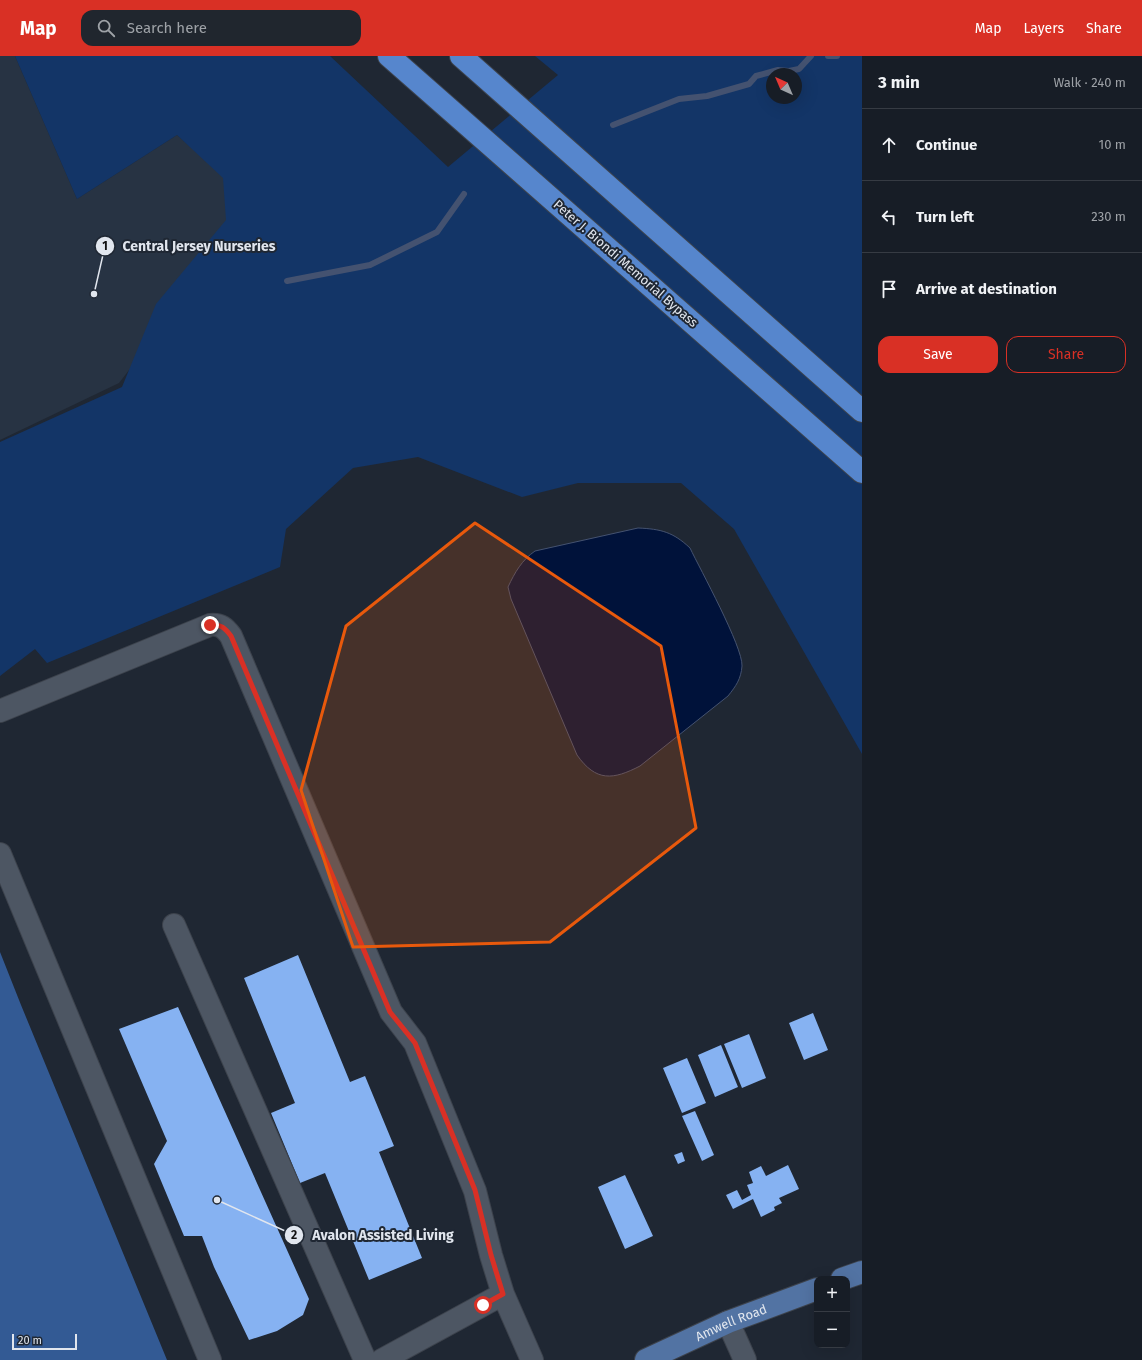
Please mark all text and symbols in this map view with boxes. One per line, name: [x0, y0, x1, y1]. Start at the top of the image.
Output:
search box: [81, 10, 361, 46]
text: Map: [20, 17, 57, 40]
icon: search: [95, 17, 117, 39]
text: Search here: [127, 19, 207, 37]
text: Map: [975, 20, 1001, 37]
text: Layers: [1023, 20, 1064, 37]
text: Share: [1086, 20, 1122, 37]
north arrow: [766, 68, 802, 104]
text: 3 min: [878, 72, 920, 93]
text: Walk · 240 m: [1053, 75, 1126, 90]
icon: ahead: [878, 134, 900, 156]
text: Continue: [916, 136, 977, 154]
text: 10 m: [1099, 137, 1126, 152]
street label: Peter J. Biondi Memorial Bypass: [551, 197, 701, 330]
icon: left: [878, 206, 900, 228]
text: Turn left: [916, 208, 974, 226]
text: 230 m: [1091, 209, 1126, 224]
callout: Central Jersey Nurseries: [95, 233, 284, 259]
text: Central Jersey Nurseries: [123, 238, 276, 255]
text: 1: [102, 239, 108, 253]
icon: arrive: [878, 278, 900, 300]
text: Arrive at destination: [916, 280, 1057, 298]
button: Save: [878, 336, 998, 373]
button: Share: [1006, 336, 1126, 373]
route end: [201, 616, 219, 634]
callout: Avalon Assisted Living: [284, 1222, 461, 1248]
text: Avalon Assisted Living: [311, 1227, 454, 1244]
text: 2: [291, 1228, 297, 1242]
map controls: [814, 1276, 850, 1348]
button: +: [814, 1276, 850, 1312]
route start: [474, 1296, 492, 1314]
street label: Amwell Road: [693, 1301, 769, 1344]
button: −: [814, 1312, 850, 1348]
scale bar: [12, 1332, 77, 1351]
text: 20 m: [18, 1334, 42, 1347]

